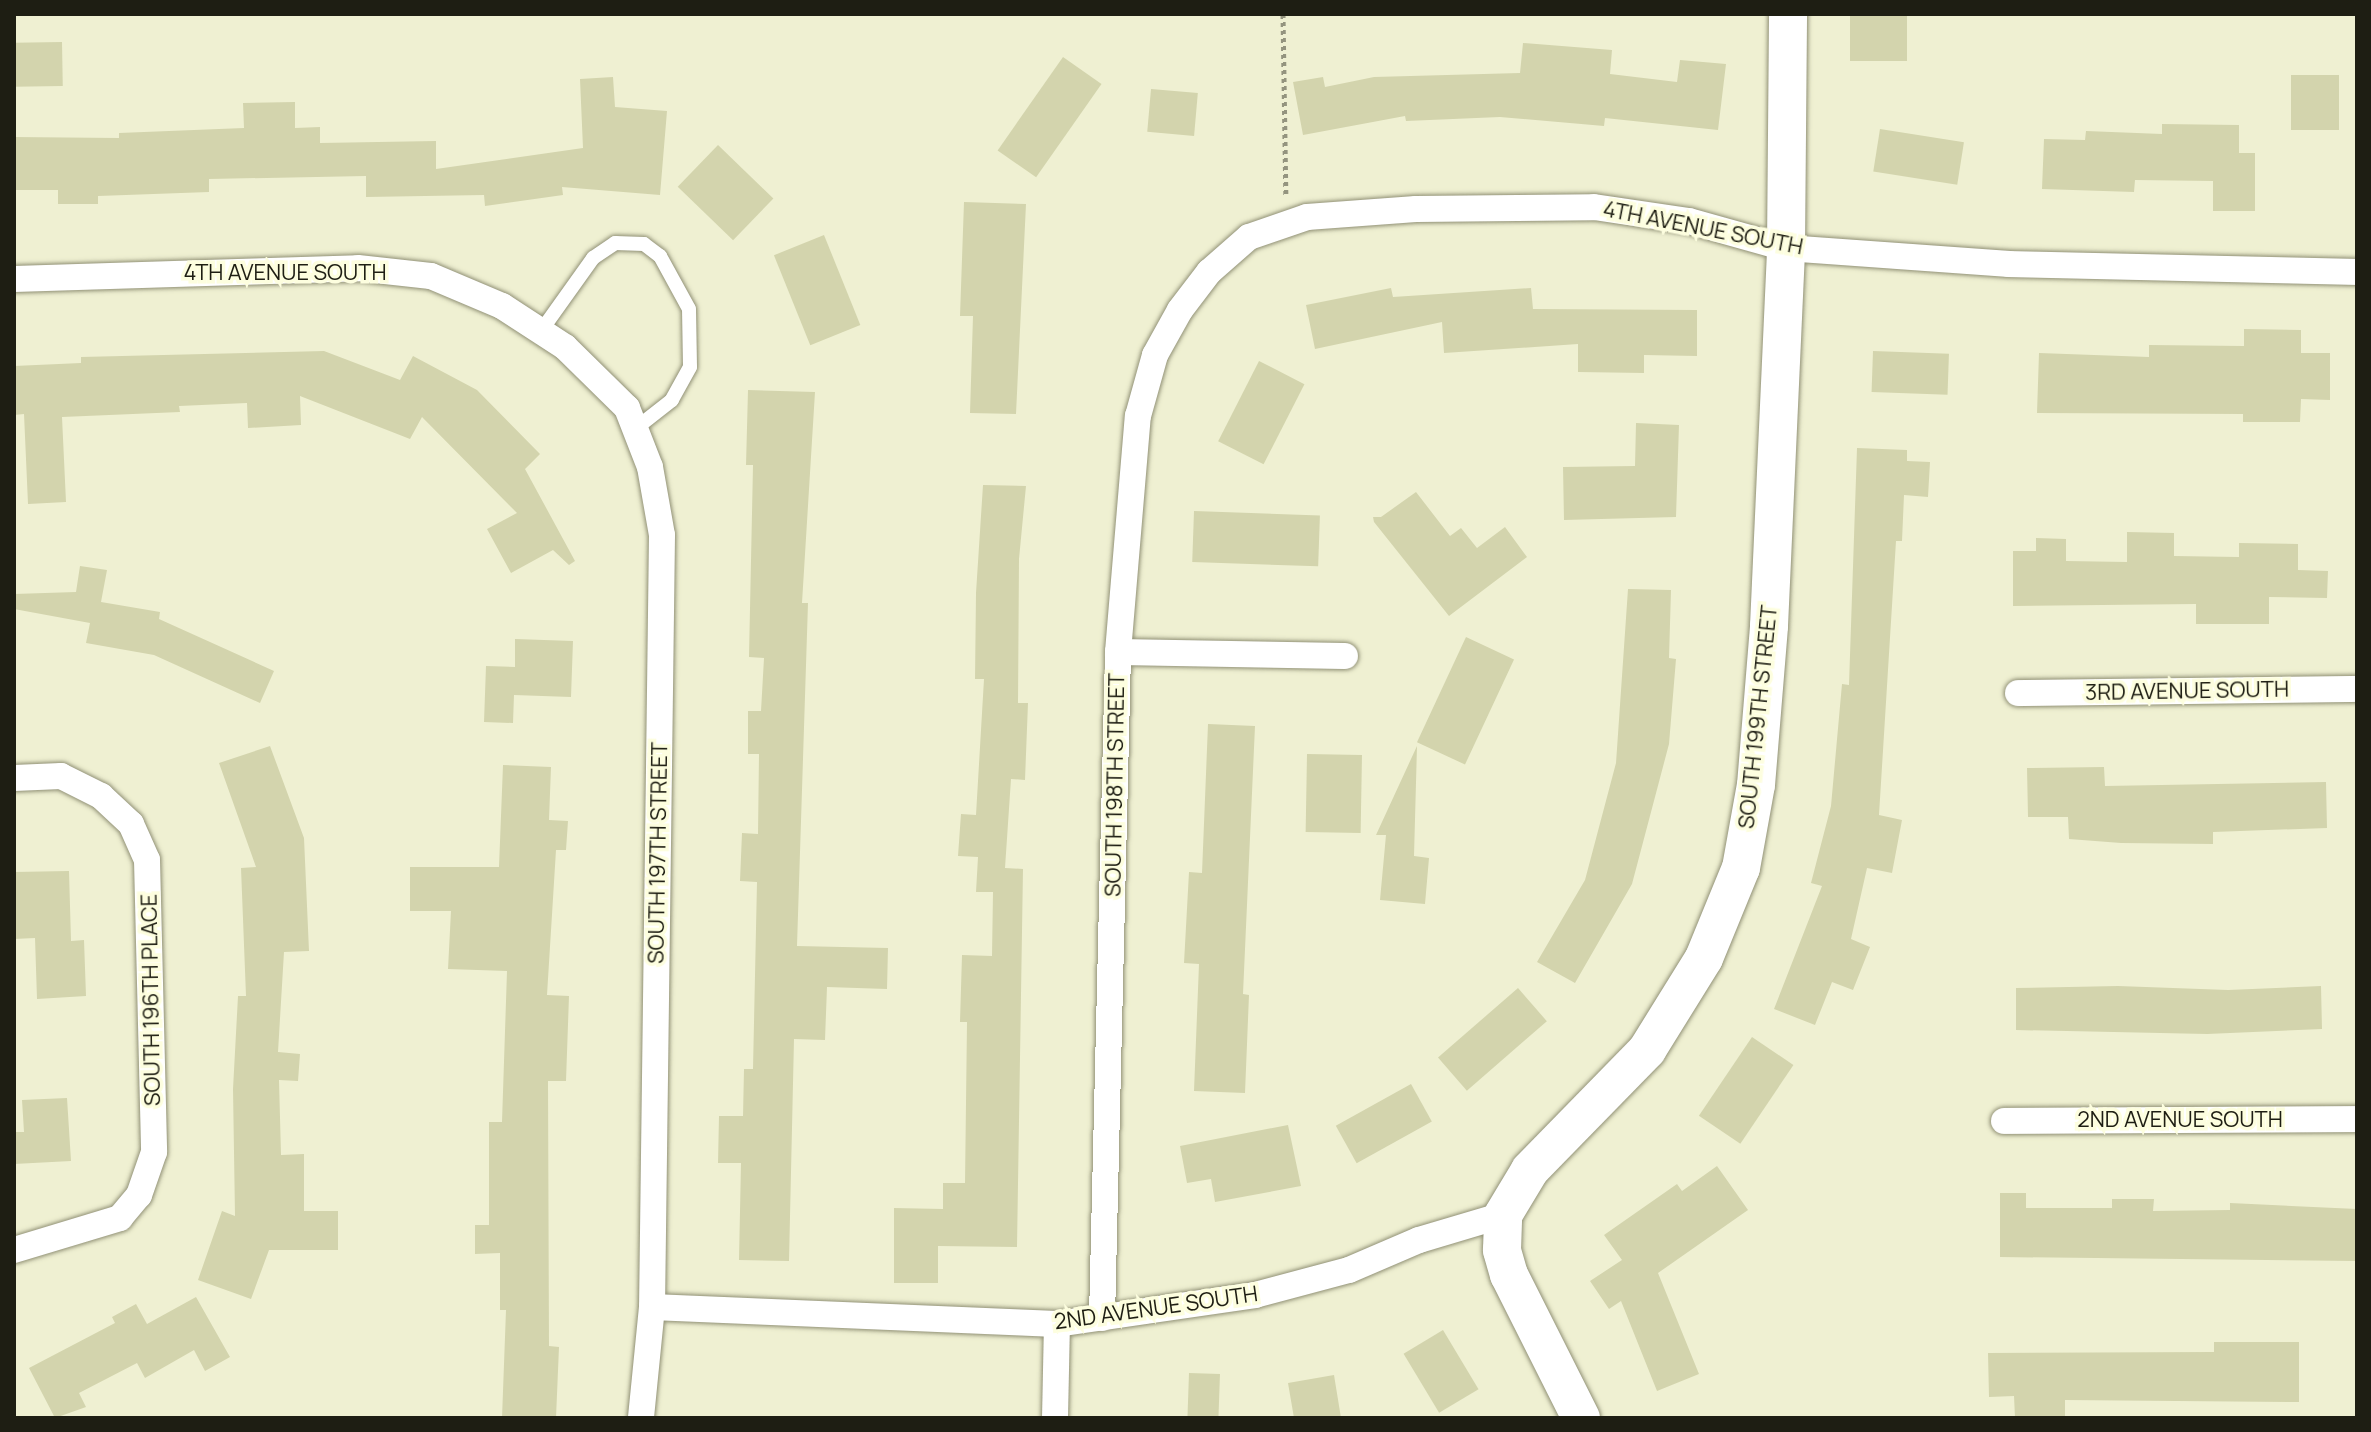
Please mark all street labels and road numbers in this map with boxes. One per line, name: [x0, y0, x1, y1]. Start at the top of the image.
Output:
street label: 4TH AVENUE SOUTH: [1601, 196, 1805, 260]
street label: 4TH AVENUE SOUTH: [184, 260, 386, 286]
street label: SOUTH 199TH STREET: [1733, 604, 1783, 830]
street label: SOUTH 198TH STREET: [1100, 673, 1130, 897]
street label: 3RD AVENUE SOUTH: [2085, 676, 2289, 706]
street label: SOUTH 197TH STREET: [643, 742, 673, 964]
street label: SOUTH 196TH PLACE: [136, 894, 166, 1106]
street label: 2ND AVENUE SOUTH: [2077, 1107, 2283, 1133]
street label: 2ND AVENUE SOUTH: [1052, 1281, 1260, 1335]

